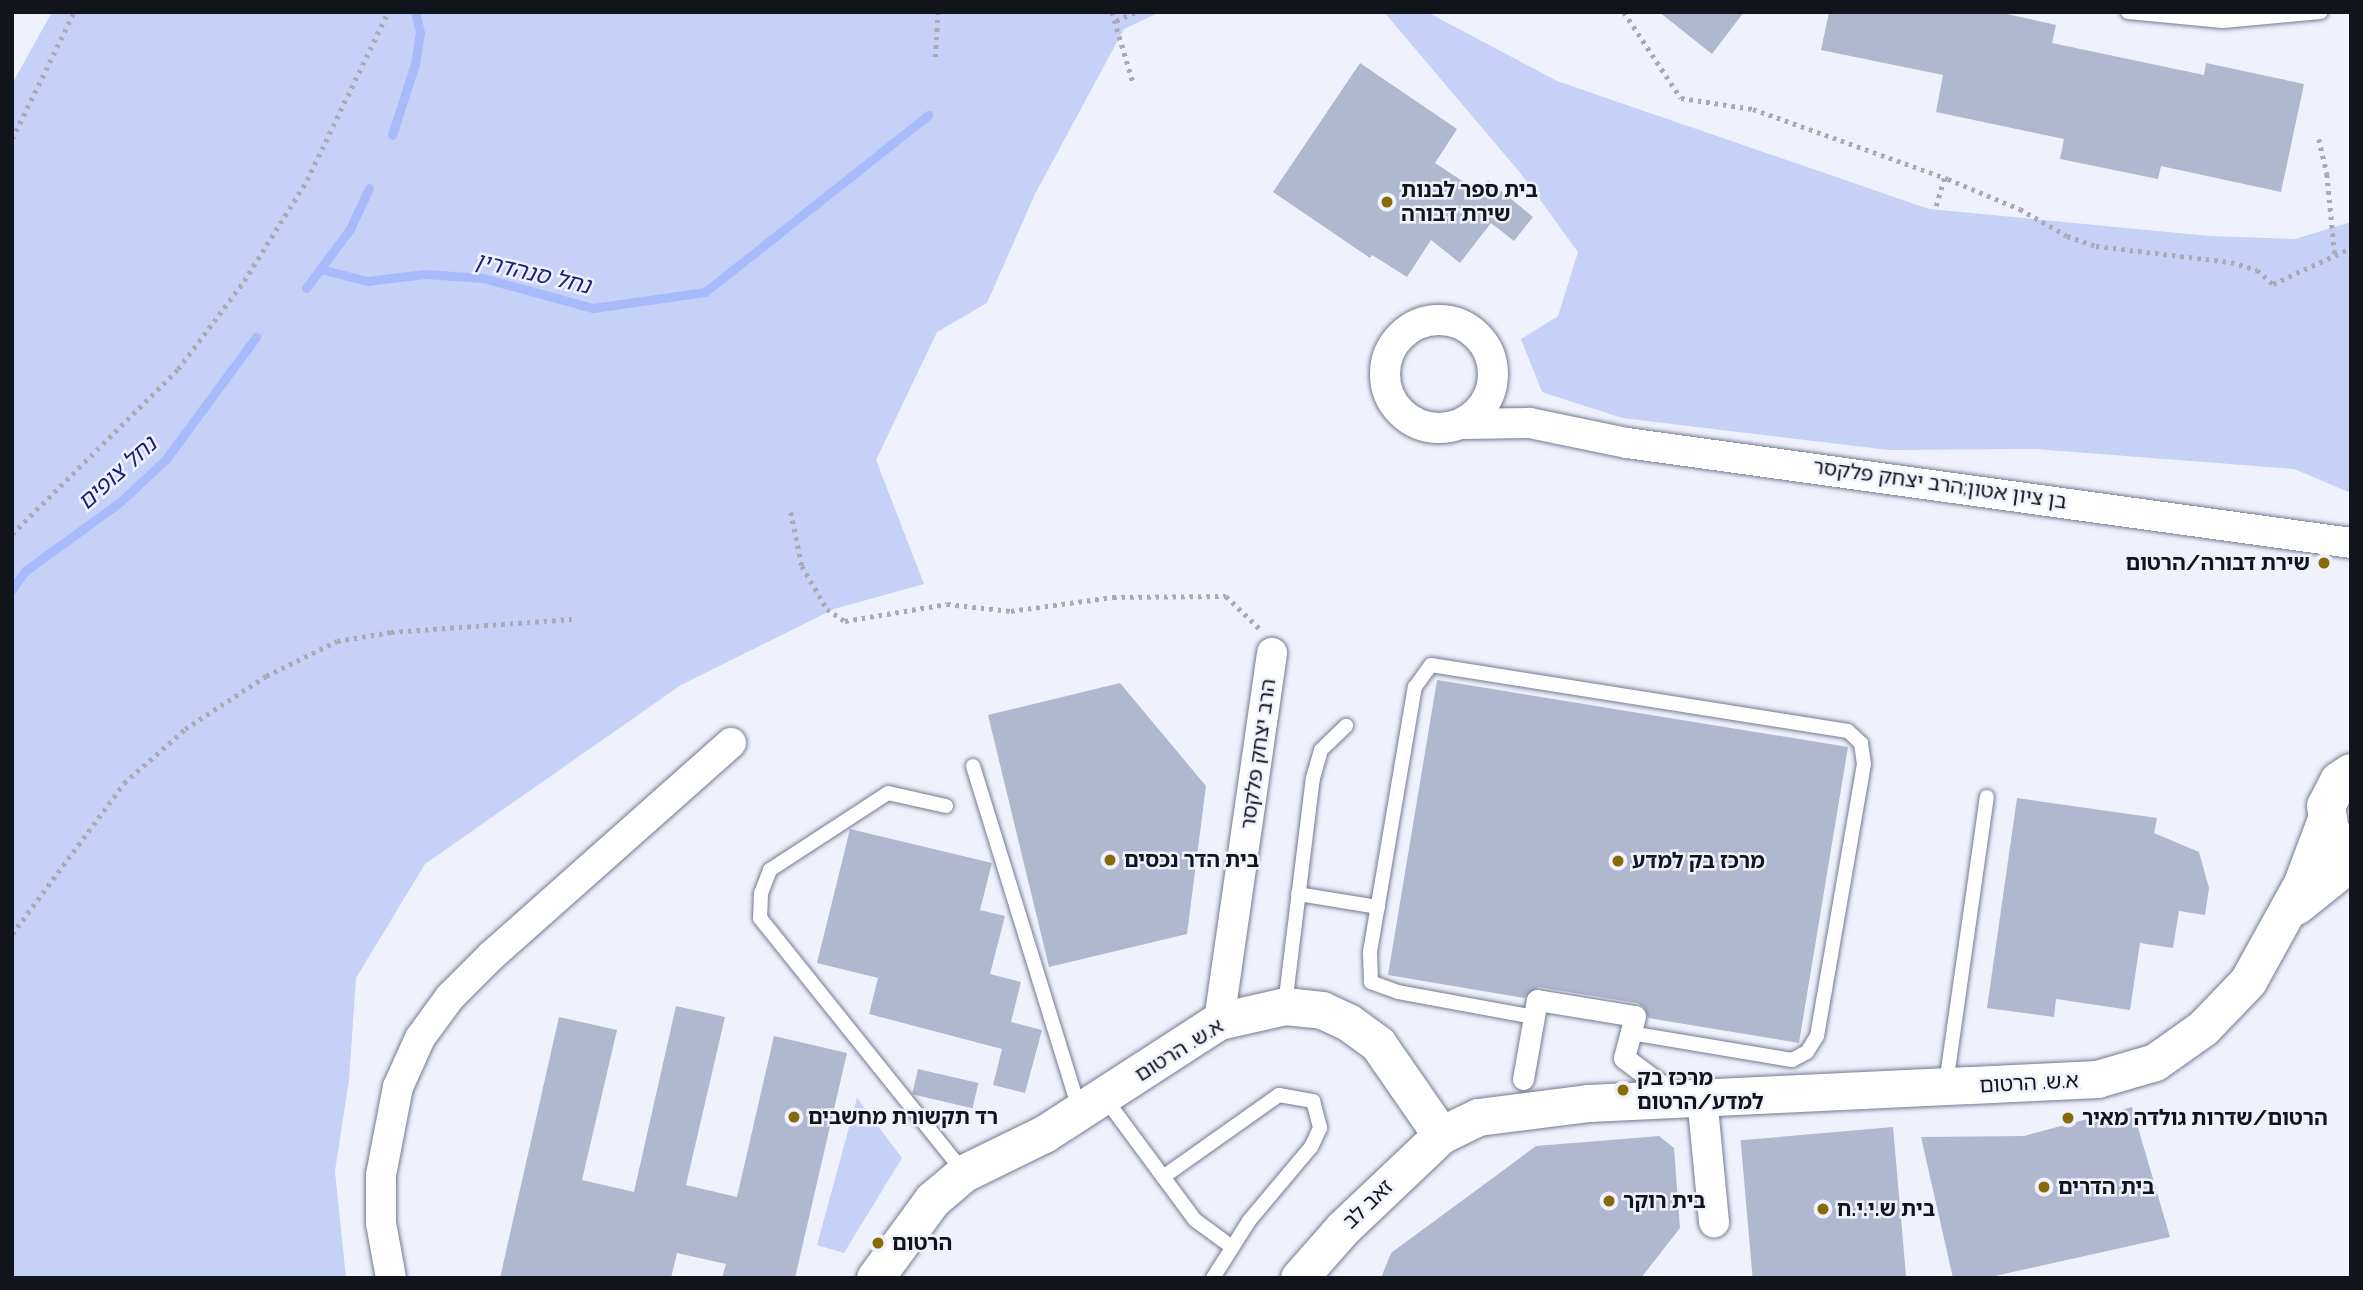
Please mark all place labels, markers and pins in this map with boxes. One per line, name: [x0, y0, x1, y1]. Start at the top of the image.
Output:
place label: בית ספר לבנות שירת דבורה: [1401, 177, 1538, 227]
marker: בית ספר לבנות שירת דבורה: [1379, 194, 1395, 210]
place label: שירת דבורה/הרטום: [2125, 550, 2310, 576]
marker: שירת דבורה/הרטום: [2316, 555, 2332, 571]
place label: בית הדר נכסים: [1124, 847, 1259, 873]
place label: מרכז בק למדע: [1632, 848, 1765, 874]
marker: בית הדר נכסים: [1102, 852, 1118, 868]
marker: מרכז בק למדע: [1610, 853, 1626, 869]
place label: מרכז בק למדע/הרטום: [1637, 1065, 1764, 1115]
marker: מרכז בק למדע/הרטום: [1615, 1082, 1631, 1098]
place label: רד תקשורת מחשבים: [808, 1104, 998, 1130]
place label: הרטום/שדרות גולדה מאיר: [2082, 1105, 2328, 1131]
marker: רד תקשורת מחשבים: [786, 1109, 802, 1125]
marker: הרטום/שדרות גולדה מאיר: [2060, 1110, 2076, 1126]
place label: בית הדרים: [2058, 1174, 2155, 1200]
marker: בית הדרים: [2036, 1179, 2052, 1195]
place label: בית רוקר: [1623, 1188, 1706, 1214]
marker: בית רוקר: [1601, 1193, 1617, 1209]
place label: בית ש.י.י.ח: [1837, 1196, 1935, 1222]
marker: בית ש.י.י.ח: [1815, 1201, 1831, 1217]
place label: הרטום: [892, 1230, 952, 1256]
marker: הרטום: [870, 1235, 886, 1251]

